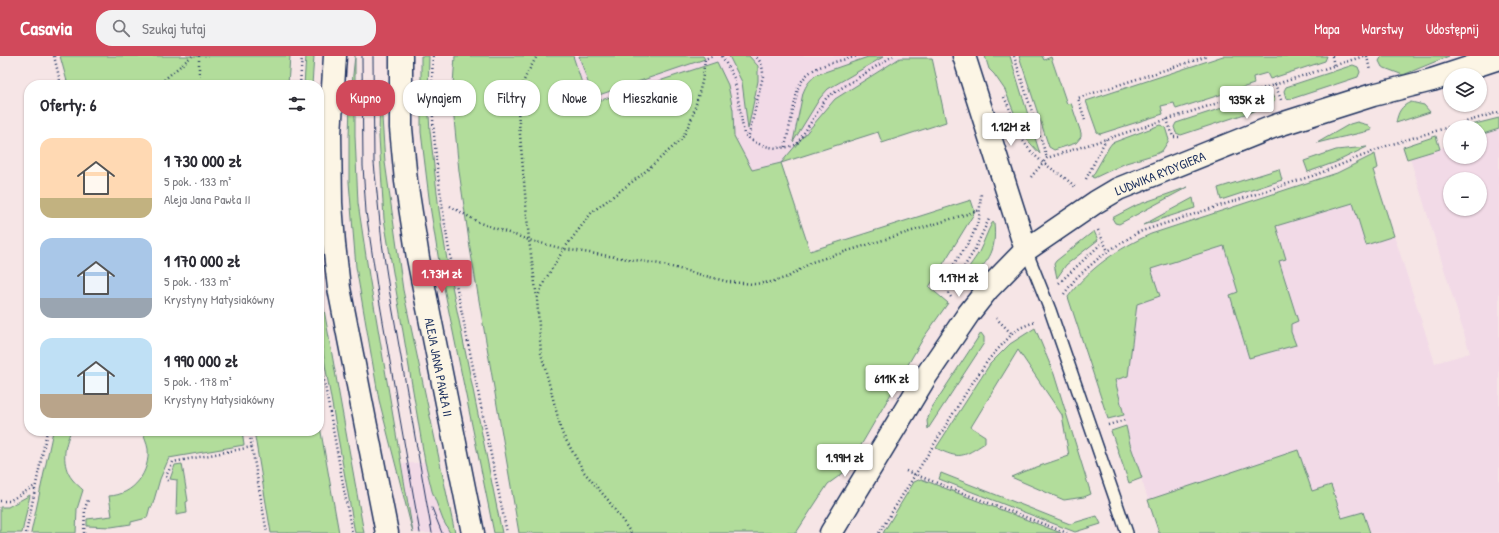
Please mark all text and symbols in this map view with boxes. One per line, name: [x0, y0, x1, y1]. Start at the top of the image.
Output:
search box: [96, 10, 376, 46]
text: Casavia: [20, 15, 72, 41]
icon: search: [110, 17, 132, 39]
text: Szukaj tutaj: [142, 18, 206, 39]
text: Mapa: [1314, 19, 1340, 38]
text: Warstwy: [1362, 19, 1404, 38]
text: Udostępnij: [1426, 19, 1479, 38]
map controls: [1443, 68, 1487, 216]
button: layers: [1443, 68, 1487, 112]
chip: Kupno: [336, 80, 395, 116]
chip: Wynajem: [403, 80, 476, 116]
chip: Filtry: [484, 80, 540, 116]
chip: Nowe: [548, 80, 601, 116]
chip: Mieszkanie: [609, 80, 692, 116]
pin: 935K zł: [1210, 86, 1284, 120]
text: 935K zł: [1229, 90, 1265, 108]
text: Oferty: 6: [40, 93, 97, 116]
icon: filters: [286, 93, 308, 115]
pin: 1.12M zł: [970, 113, 1052, 147]
text: 1.12M zł: [991, 117, 1031, 135]
button: +: [1443, 120, 1487, 164]
street label: LUDWIKA RYDYGIERA: [1112, 146, 1209, 199]
text: 1 730 000 zł: [164, 149, 242, 172]
icon: home: [72, 154, 120, 202]
text: 5 pok. · 133 m²: [164, 172, 231, 190]
button: −: [1443, 172, 1487, 216]
text: Aleja Jana Pawła II: [164, 190, 251, 208]
text: 1 170 000 zł: [164, 249, 241, 272]
icon: home: [72, 254, 120, 302]
pin: 1.73M zł: [401, 260, 483, 294]
text: 1.73M zł: [422, 264, 463, 282]
pin: 1.17M zł: [918, 264, 1000, 298]
text: 1.17M zł: [939, 268, 979, 286]
text: 5 pok. · 133 m²: [164, 272, 231, 290]
text: Krystyny Matysiakówny: [164, 290, 275, 308]
street label: ALEJA JANA PAWŁA II: [421, 316, 457, 418]
text: 1 990 000 zł: [164, 349, 239, 372]
icon: home: [72, 354, 120, 402]
pin: 611K zł: [855, 365, 929, 399]
text: 611K zł: [875, 369, 909, 387]
text: 5 pok. · 178 m²: [164, 372, 232, 390]
text: Krystyny Matysiakówny: [164, 390, 275, 408]
pin: 1.99M zł: [804, 444, 886, 478]
text: 1.99M zł: [826, 448, 864, 466]

